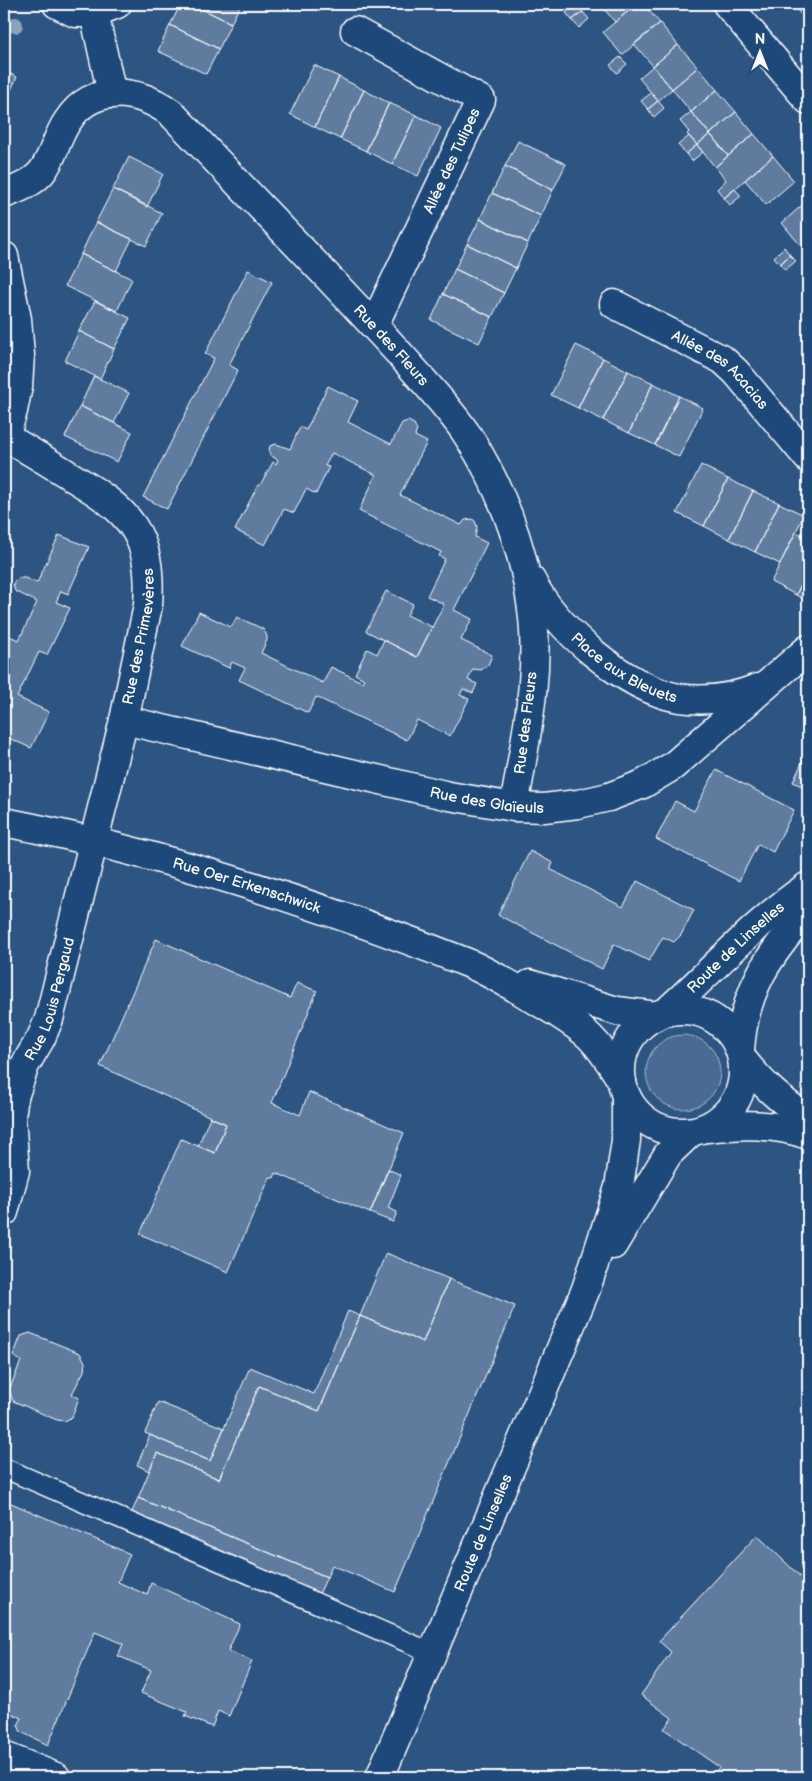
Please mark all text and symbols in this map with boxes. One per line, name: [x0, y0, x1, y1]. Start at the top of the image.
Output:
north arrow: [734, 28, 784, 78]
text: N: [755, 31, 765, 48]
street label: Allée des Tulipes: [419, 105, 485, 217]
street label: Rue des Fleurs: [349, 301, 433, 390]
street label: Allée des Acacias: [669, 326, 773, 413]
street label: Rue des Primevères: [118, 567, 158, 706]
street label: Place aux Bleuets: [567, 628, 679, 707]
street label: Rue des Fleurs: [510, 670, 542, 775]
street label: Rue des Glaïeuls: [428, 782, 545, 818]
street label: Rue Oer Erkenschwick: [171, 853, 324, 918]
street label: Route de Linselles: [683, 897, 789, 997]
street label: Rue Louis Pergaud: [20, 935, 79, 1064]
street label: Route de Linselles: [450, 1471, 517, 1595]

